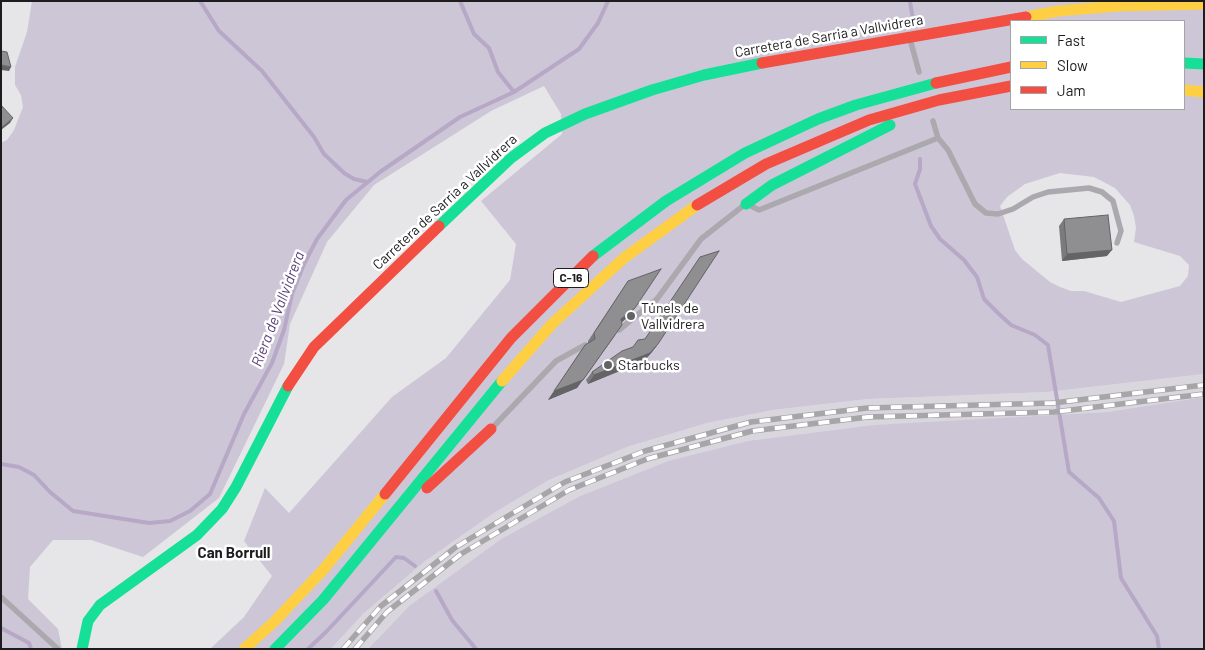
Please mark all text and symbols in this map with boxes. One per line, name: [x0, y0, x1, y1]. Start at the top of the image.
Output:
street label: Carretera de Sarria a Vallvidrera: [733, 11, 925, 61]
legend: [1010, 20, 1185, 110]
text: Fast: [1057, 31, 1085, 49]
text: Slow: [1057, 56, 1088, 74]
text: Jam: [1057, 81, 1086, 99]
street label: Carretera de Sarria a Vallvidrera: [369, 131, 521, 273]
water label: Riera de Vallvidrera: [248, 249, 308, 369]
road number: C-16: [554, 268, 588, 288]
place label: Túnels de Vallvidrera: [641, 300, 705, 332]
marker: Túnels de Vallvidrera: [625, 310, 637, 322]
place label: Starbucks: [618, 357, 680, 373]
marker: Starbucks: [602, 359, 614, 371]
district label: Can Borrull: [198, 544, 270, 562]

